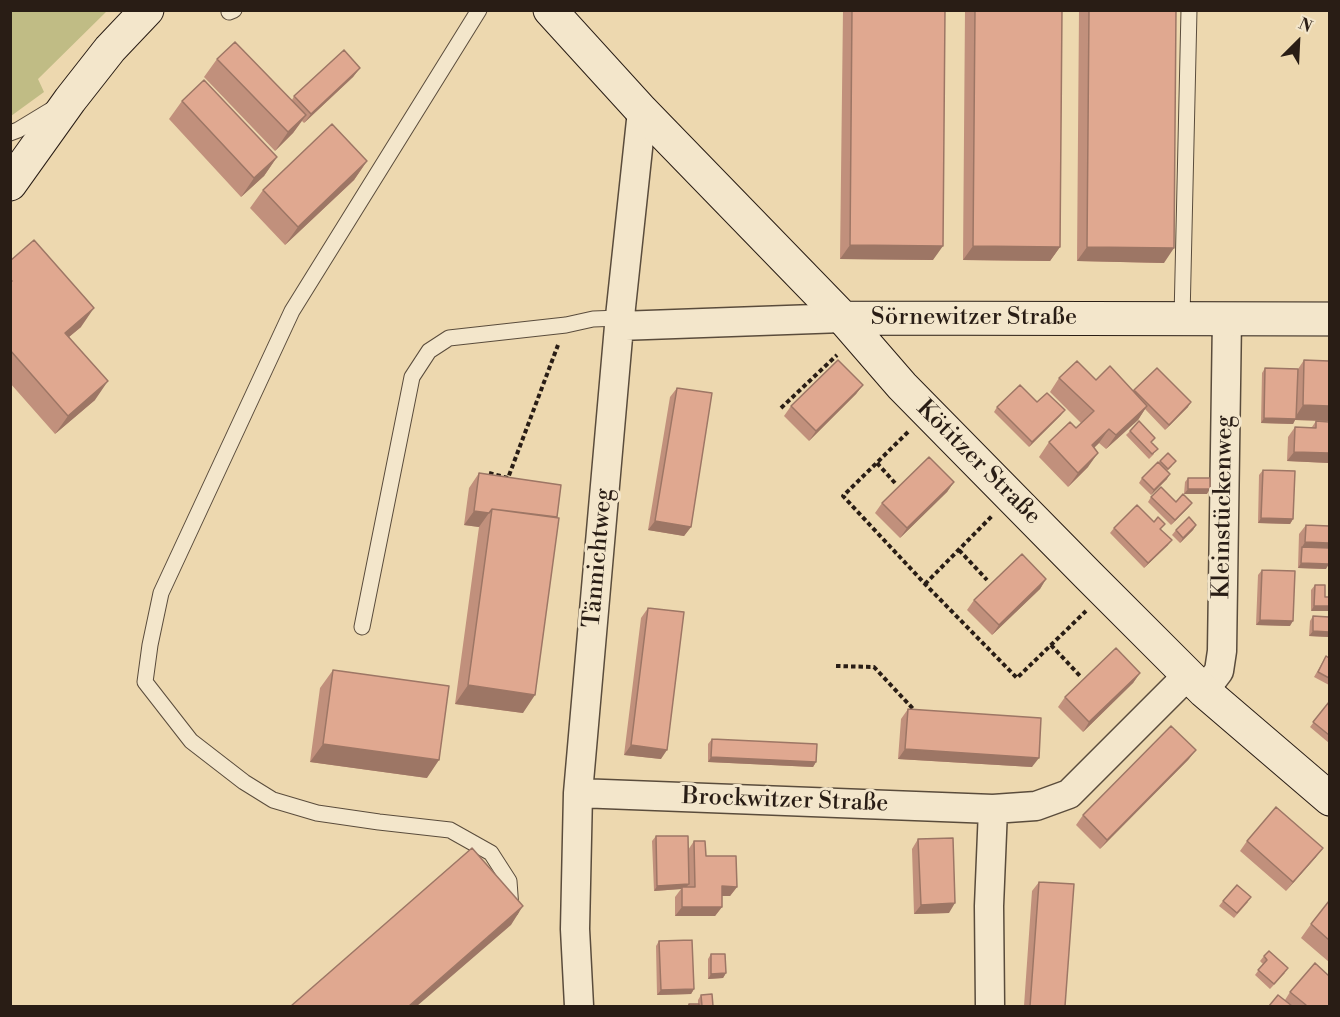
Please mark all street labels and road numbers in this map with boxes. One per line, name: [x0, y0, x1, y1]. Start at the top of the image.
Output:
street label: Sörnewitzer Straße: [871, 304, 1077, 332]
street label: Kötitzer Straße: [910, 395, 1046, 531]
street label: Kleinstückenweg: [1208, 415, 1240, 599]
street label: Tännichtweg: [579, 487, 619, 629]
street label: Brockwitzer Straße: [681, 783, 889, 819]

